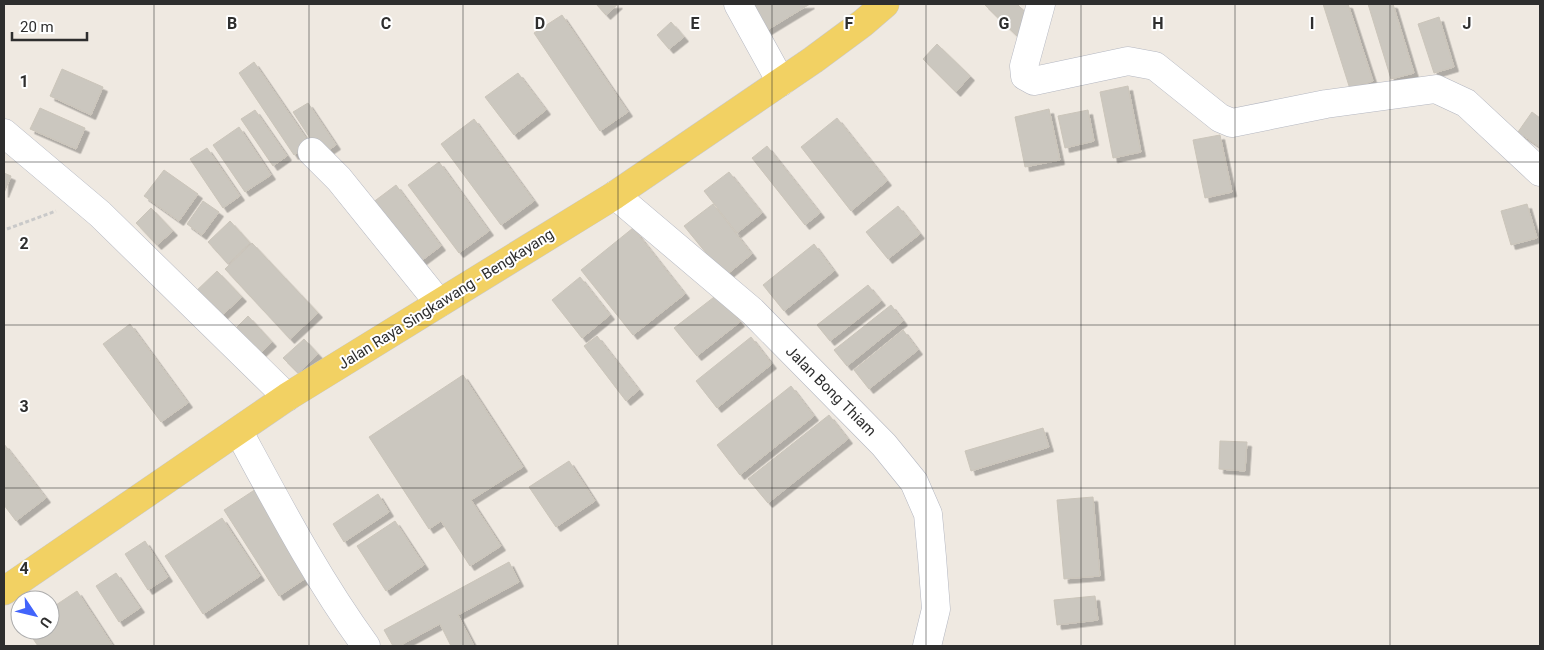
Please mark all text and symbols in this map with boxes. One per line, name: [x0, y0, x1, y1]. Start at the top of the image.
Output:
scale bar: [12, 10, 88, 42]
text: B: [227, 14, 237, 33]
text: C: [381, 14, 391, 33]
text: D: [535, 14, 545, 33]
text: E: [691, 14, 700, 33]
text: F: [845, 14, 854, 33]
text: G: [999, 14, 1010, 33]
text: H: [1152, 14, 1164, 33]
text: I: [1310, 14, 1314, 33]
text: J: [1463, 14, 1471, 33]
text: 20 m: [20, 18, 54, 36]
text: 1: [19, 72, 29, 91]
street label: Jalan Raya Singkawang - Bengkayang: [335, 225, 557, 373]
text: 2: [19, 234, 29, 253]
street label: Jalan Bong Thiam: [782, 342, 880, 440]
text: 3: [19, 397, 29, 416]
text: 4: [19, 559, 29, 578]
north arrow: [10, 590, 60, 640]
text: U: [36, 614, 55, 631]

